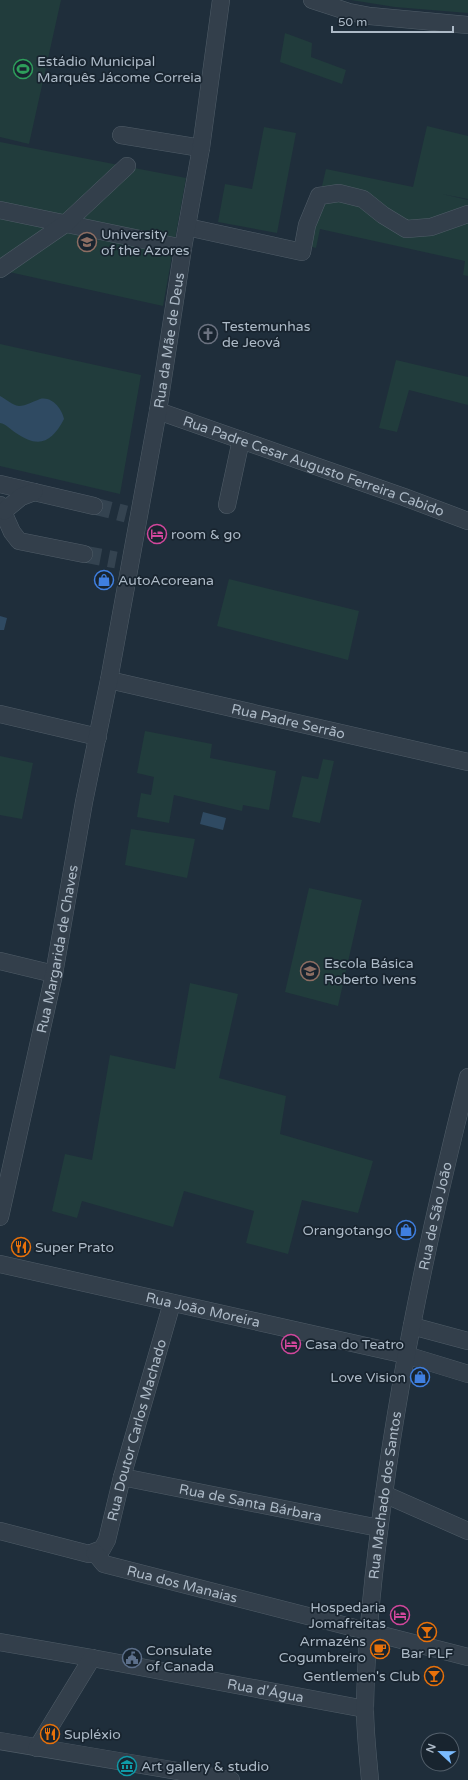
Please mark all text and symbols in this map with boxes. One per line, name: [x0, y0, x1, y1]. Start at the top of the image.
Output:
scale bar: [332, 8, 453, 34]
text: 50 m: [338, 15, 367, 29]
place label: Estádio Municipal Marquês Jácome Correia: [37, 53, 202, 86]
sports icon: Estádio Municipal Marquês Jácome Correia: [12, 58, 34, 80]
place label: University of the Azores: [101, 226, 190, 259]
school or university icon: University of the Azores: [76, 231, 98, 253]
street label: Rua da Mãe de Deus: [151, 271, 188, 410]
place label: Testemunhas de Jeová: [222, 318, 311, 351]
church icon: Testemunhas de Jeová: [197, 323, 219, 345]
street label: Rua Padre Cesar Augusto Ferreira Cabido: [181, 412, 446, 520]
hotel icon: room & go: [146, 523, 168, 545]
place label: room & go: [171, 526, 241, 543]
shop icon: AutoAcoreana: [93, 569, 115, 591]
place label: AutoAcoreana: [118, 572, 214, 589]
street label: Rua Padre Serrão: [230, 700, 347, 743]
street label: Rua Margarida de Chaves: [33, 863, 82, 1035]
place label: Escola Básica Roberto Ivens: [324, 955, 417, 988]
school or university icon: Escola Básica Roberto Ivens: [299, 960, 321, 982]
street label: Rua de São João: [415, 1160, 456, 1272]
shop icon: Orangotango: [395, 1219, 417, 1241]
place label: Orangotango: [303, 1222, 392, 1239]
restaurant icon: Super Prato: [10, 1236, 32, 1258]
place label: Super Prato: [35, 1239, 114, 1256]
street label: Rua João Moreira: [144, 1289, 262, 1331]
hotel icon: Casa do Teatro: [280, 1333, 302, 1355]
place label: Casa do Teatro: [305, 1336, 404, 1353]
street label: Rua Doutor Carlos Machado: [104, 1337, 170, 1523]
shop icon: Love Vision: [409, 1366, 431, 1388]
place label: Love Vision: [330, 1369, 406, 1386]
street label: Rua Machado dos Santos: [365, 1410, 405, 1580]
street label: Rua de Santa Bárbara: [178, 1481, 323, 1525]
street label: Rua dos Manaias: [125, 1562, 240, 1607]
place label: Hospedaria Jomafreitas: [309, 1599, 386, 1632]
hotel icon: Hospedaria Jomafreitas: [389, 1604, 411, 1626]
bar icon: Bar PLF: [416, 1621, 438, 1643]
place label: Armazéns Cogumbreiro: [279, 1633, 366, 1666]
cafe icon: Armazéns Cogumbreiro: [369, 1638, 391, 1660]
place label: Consulate of Canada: [146, 1642, 214, 1675]
place label: Bar PLF: [401, 1645, 454, 1662]
public building icon: Consulate of Canada: [121, 1647, 143, 1669]
bar icon: Gentlemen's Club: [423, 1665, 445, 1687]
place label: Gentlemen's Club: [303, 1668, 420, 1685]
street label: Rua d'Água: [226, 1675, 305, 1706]
restaurant icon: Supléxio: [39, 1723, 61, 1745]
place label: Supléxio: [64, 1726, 121, 1743]
north arrow: [420, 1732, 460, 1772]
text: N: [424, 1742, 439, 1755]
museum icon: Art gallery & studio: [116, 1755, 138, 1777]
place label: Art gallery & studio: [141, 1758, 269, 1775]

